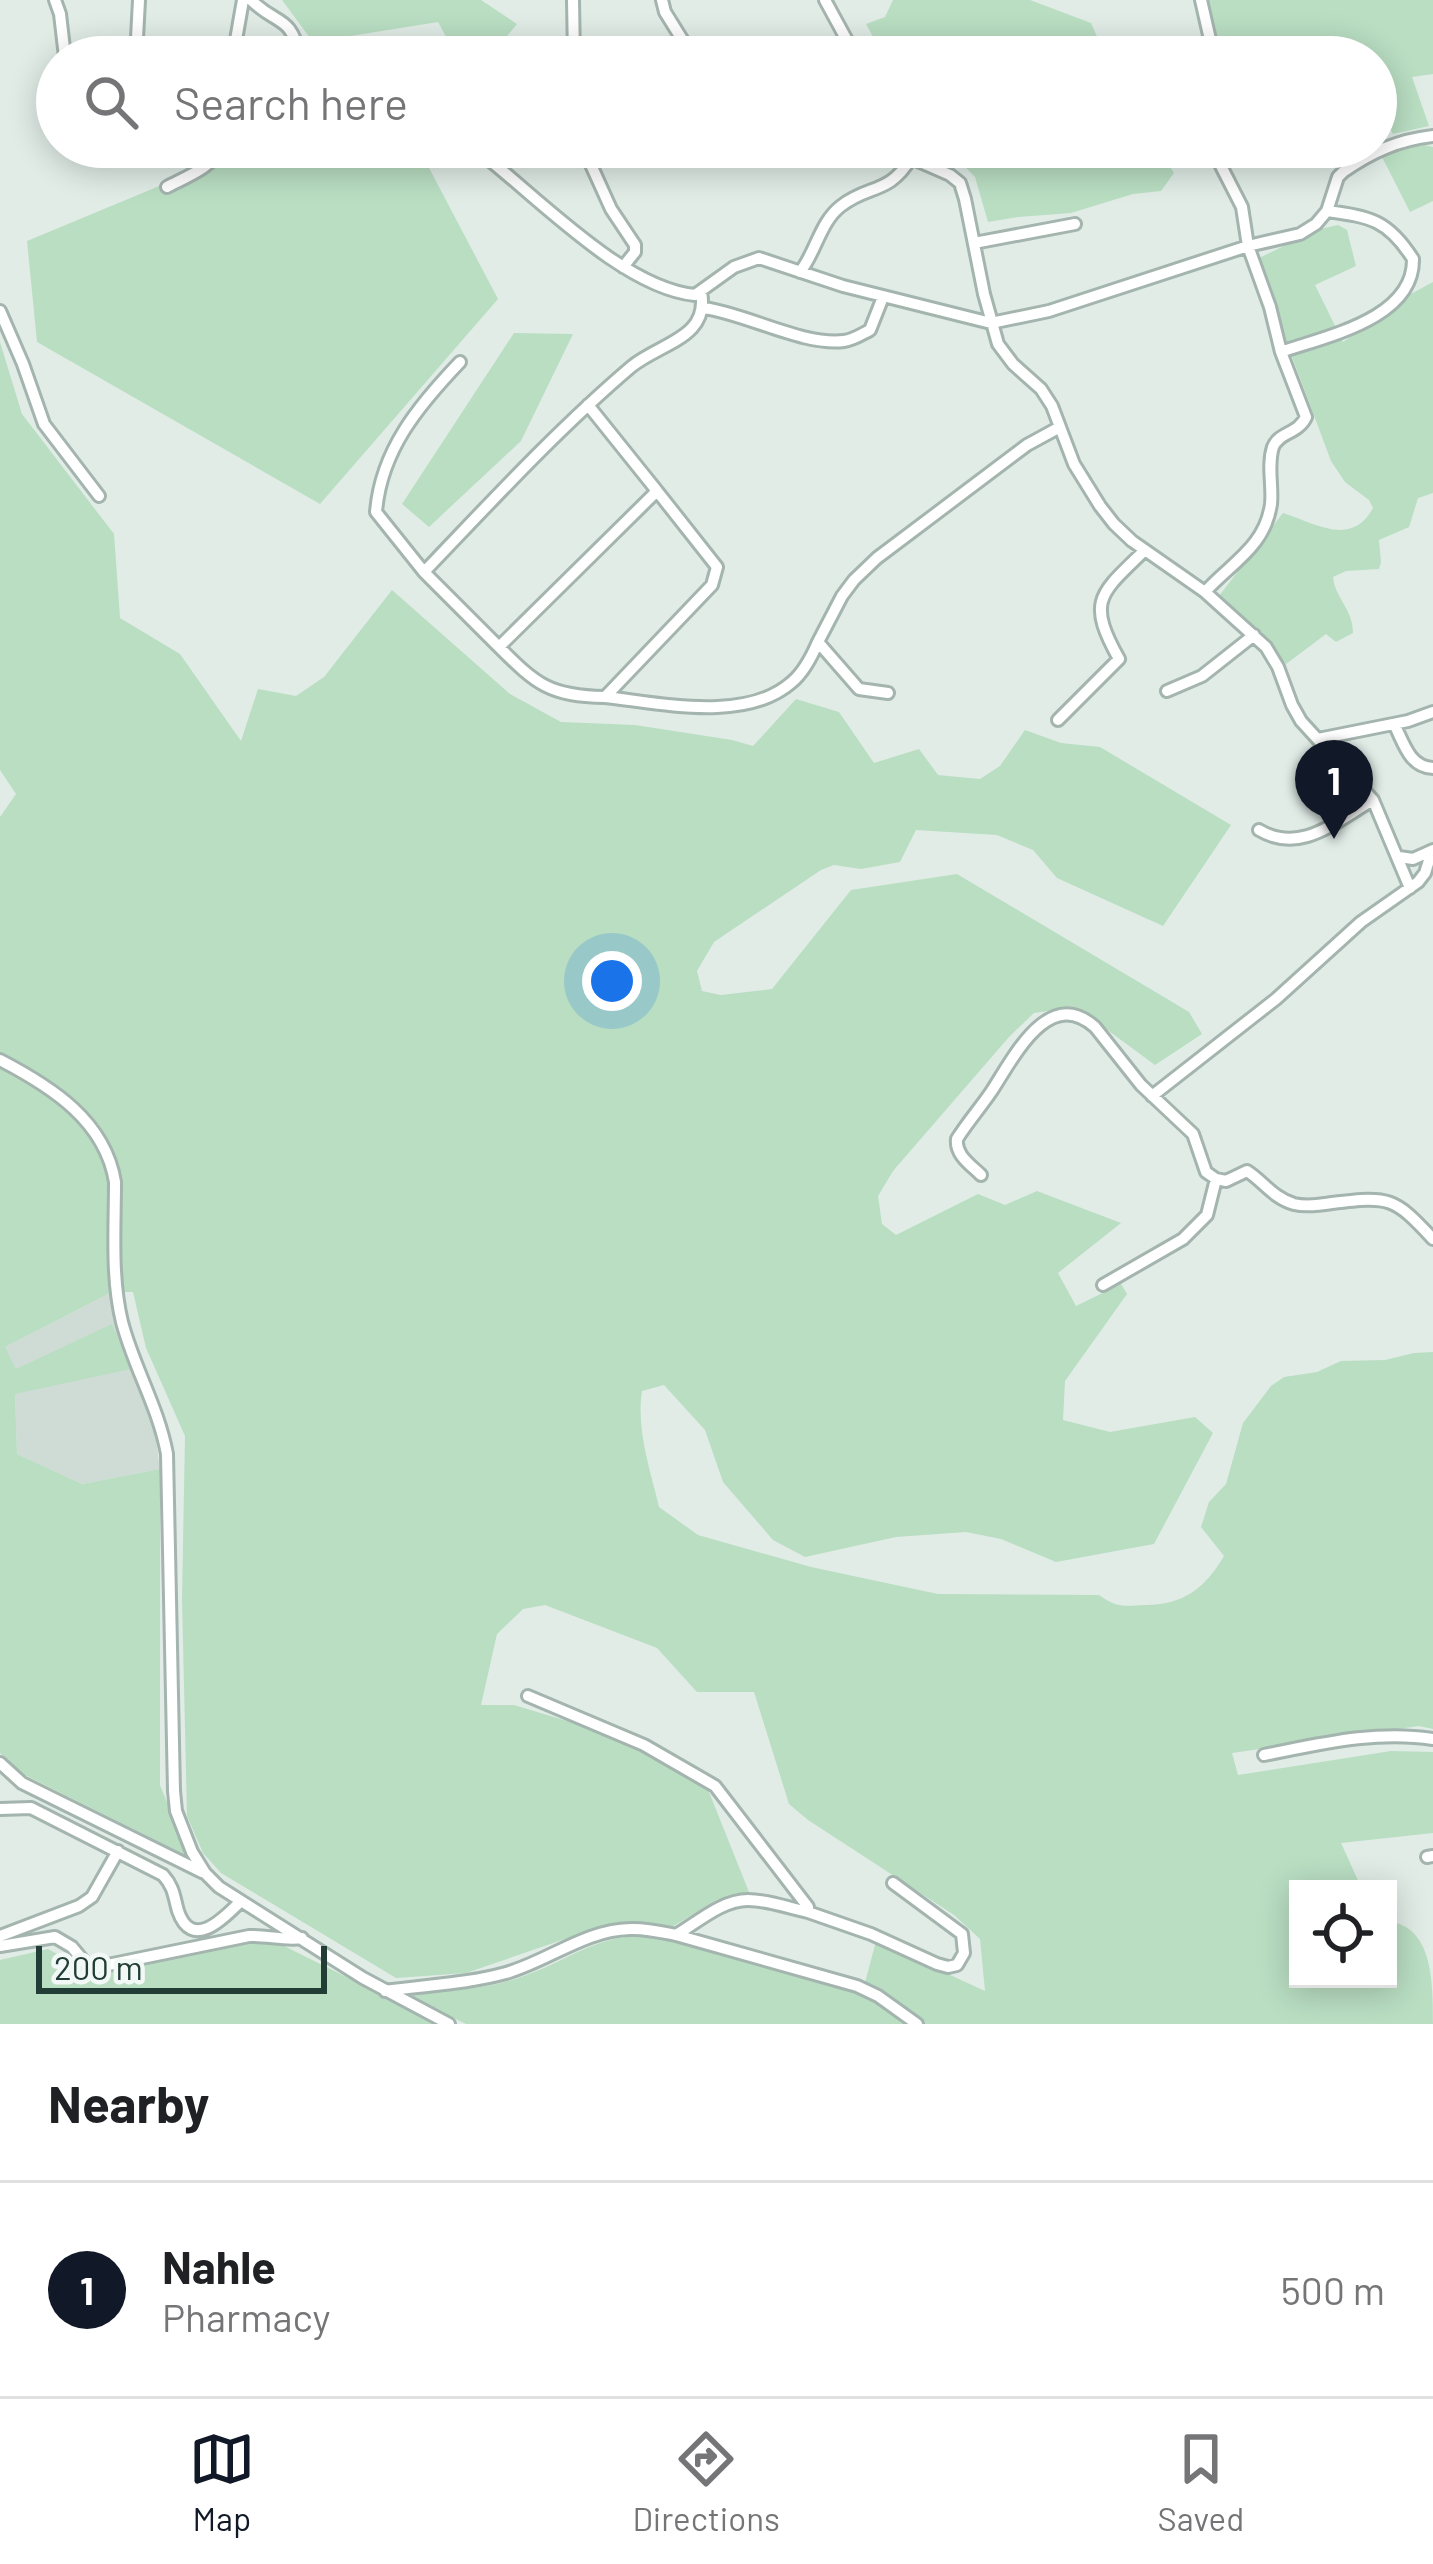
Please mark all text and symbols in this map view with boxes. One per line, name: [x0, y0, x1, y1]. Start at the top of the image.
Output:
search box: [36, 36, 1397, 168]
icon: search: [78, 69, 144, 135]
text: Search here: [174, 75, 408, 129]
pin: 1: [1295, 740, 1373, 839]
your location: [582, 951, 642, 1011]
map controls: [1289, 1880, 1397, 1988]
button: locate: [1289, 1880, 1397, 1988]
scale bar: [36, 1940, 327, 1993]
text: 200 m: [54, 1947, 143, 1987]
text: Nearby: [48, 2072, 209, 2133]
text: Nahle: [162, 2239, 276, 2293]
text: 1: [80, 2266, 94, 2313]
text: 500 m: [1281, 2266, 1385, 2313]
text: Pharmacy: [162, 2293, 330, 2340]
tab: Map: [189, 2426, 255, 2538]
tab: Directions: [632, 2426, 780, 2538]
tab: Saved: [1158, 2426, 1244, 2538]

